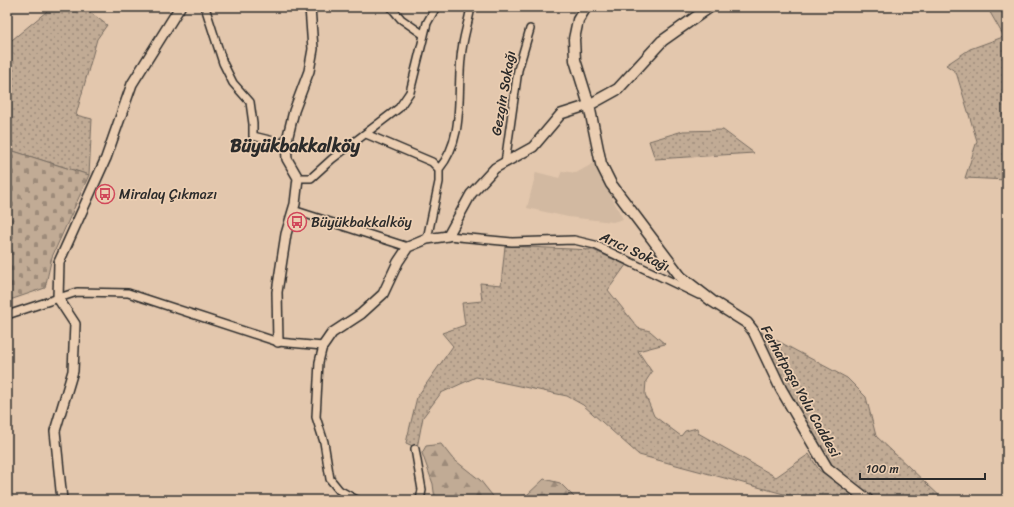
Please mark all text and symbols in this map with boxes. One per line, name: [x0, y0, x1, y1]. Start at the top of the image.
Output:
street label: Gezgin Sokağı: [484, 49, 523, 138]
district label: Büyükbakkalköy: [230, 130, 360, 162]
place label: Miralay Çıkmazı: [119, 182, 217, 207]
bus stop icon: Miralay Çıkmazı: [94, 183, 116, 205]
place label: Büyükbakkalköy: [311, 210, 412, 235]
bus stop icon: Büyükbakkalköy: [286, 211, 308, 233]
street label: Arıcı Sokağı: [595, 224, 674, 279]
street label: Ferhatpaşa Yolu Caddesi: [754, 320, 848, 463]
scale bar: [860, 455, 985, 481]
text: 100 m: [866, 458, 899, 480]

